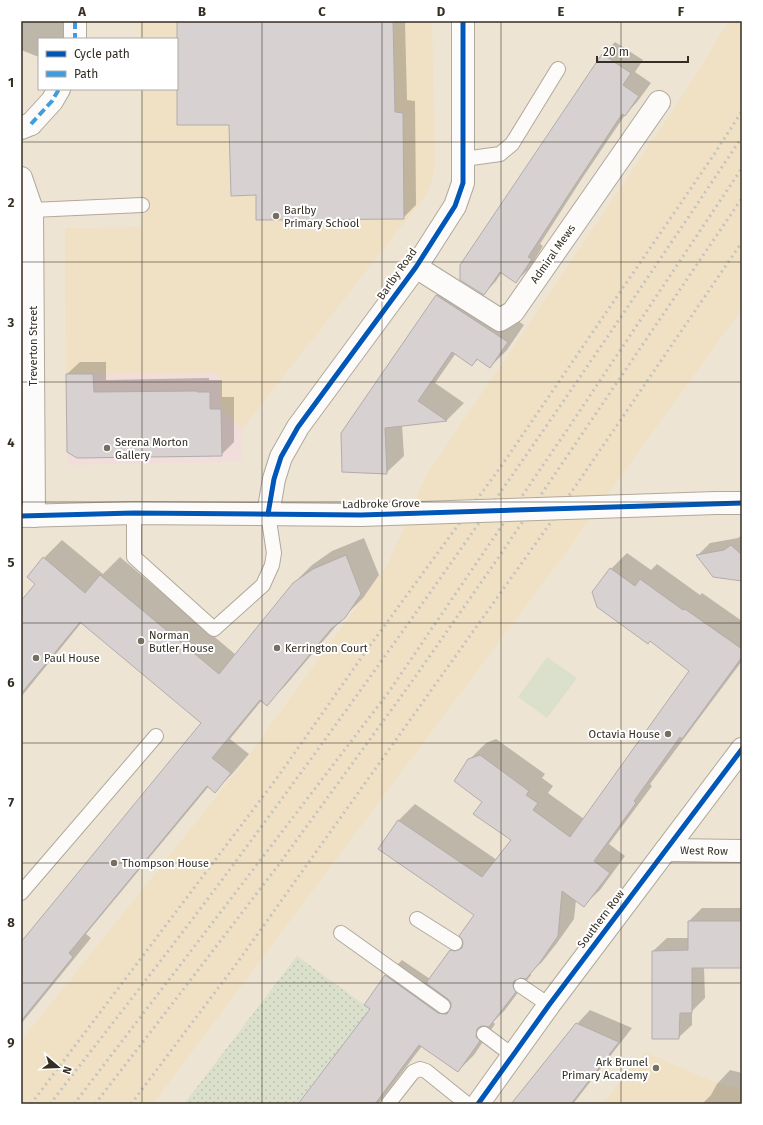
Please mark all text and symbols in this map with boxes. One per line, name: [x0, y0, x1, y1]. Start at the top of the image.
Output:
text: A: [77, 4, 86, 19]
text: B: [198, 4, 206, 19]
text: C: [318, 4, 326, 19]
text: D: [437, 4, 446, 19]
text: E: [558, 4, 565, 19]
text: F: [678, 4, 685, 19]
legend: [38, 38, 178, 90]
scale bar: [597, 38, 688, 64]
text: 20 m: [603, 45, 629, 59]
text: Cycle path: [74, 47, 130, 61]
text: Path: [74, 67, 98, 81]
text: 1: [8, 75, 14, 90]
text: 2: [8, 195, 15, 210]
place label: Barlby Primary School: [284, 204, 359, 230]
marker: Barlby Primary School: [271, 211, 281, 221]
street label: Admiral Mews: [528, 222, 578, 286]
street label: Barlby Road: [374, 246, 420, 302]
street label: Treverton Street: [27, 306, 40, 386]
text: 3: [7, 315, 15, 330]
text: 4: [7, 435, 15, 450]
place label: Serena Morton Gallery: [115, 436, 188, 462]
marker: Serena Morton Gallery: [102, 443, 112, 453]
street label: Ladbroke Grove: [342, 497, 420, 511]
text: 5: [8, 555, 15, 570]
place label: Norman Butler House: [149, 629, 214, 655]
marker: Norman Butler House: [136, 636, 146, 646]
place label: Kerrington Court: [285, 642, 368, 655]
marker: Kerrington Court: [272, 643, 282, 653]
place label: Paul House: [44, 652, 100, 665]
marker: Paul House: [31, 653, 41, 663]
text: 6: [7, 675, 15, 690]
place label: Octavia House: [589, 728, 660, 741]
marker: Octavia House: [663, 729, 673, 739]
text: 7: [8, 795, 14, 810]
street label: West Row: [680, 844, 728, 858]
place label: Thompson House: [122, 857, 209, 870]
marker: Thompson House: [109, 858, 119, 868]
street label: Southern Row: [575, 887, 627, 951]
text: 8: [7, 915, 15, 930]
text: 9: [7, 1035, 15, 1050]
north arrow: [38, 1047, 78, 1087]
place label: Ark Brunel Primary Academy: [562, 1056, 649, 1082]
marker: Ark Brunel Primary Academy: [651, 1063, 661, 1073]
text: N: [60, 1065, 74, 1076]

